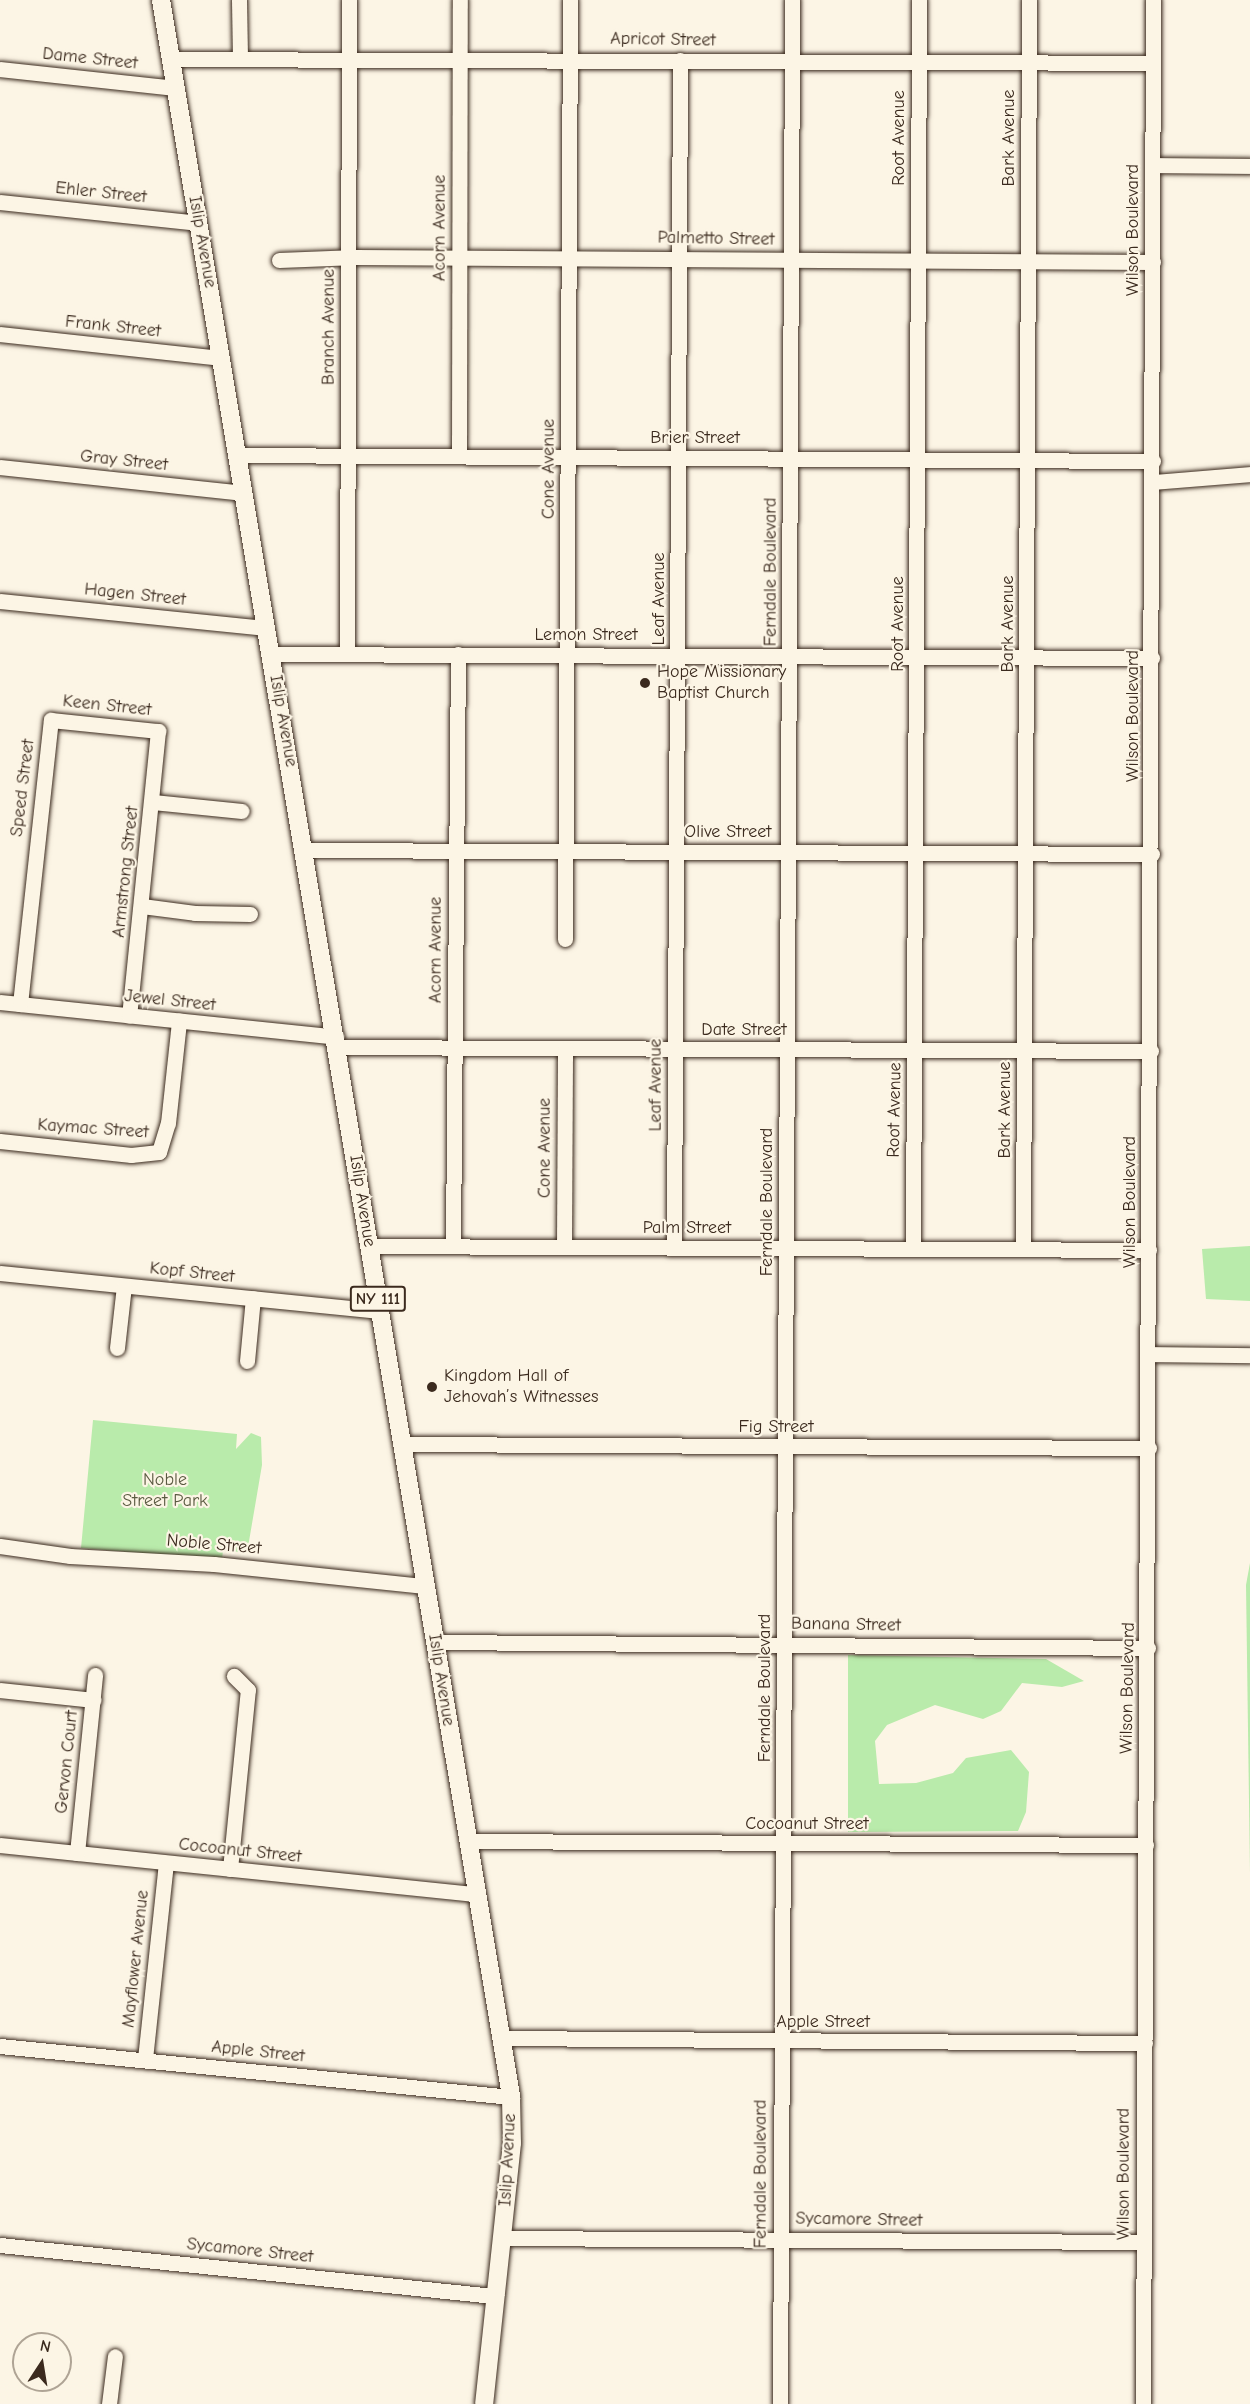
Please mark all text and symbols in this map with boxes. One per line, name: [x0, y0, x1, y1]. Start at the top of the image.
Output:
street label: Apricot Street: [610, 28, 716, 52]
street label: Dame Street: [41, 43, 139, 75]
street label: Bark Avenue: [998, 89, 1020, 187]
street label: Root Avenue: [888, 90, 910, 186]
street label: Wilson Boulevard: [1122, 164, 1144, 296]
street label: Acorn Avenue: [429, 175, 451, 281]
street label: Ehler Street: [54, 177, 148, 209]
street label: Islip Avenue: [183, 194, 221, 290]
street label: Palmetto Street: [657, 227, 775, 251]
street label: Branch Avenue: [318, 269, 340, 385]
street label: Frank Street: [64, 311, 162, 343]
street label: Cone Avenue: [538, 419, 560, 519]
street label: Brier Street: [650, 427, 740, 449]
street label: Gray Street: [79, 446, 169, 476]
street label: Ferndale Boulevard: [760, 498, 782, 646]
street label: Leaf Avenue: [648, 553, 670, 645]
street label: Bark Avenue: [997, 575, 1019, 673]
street label: Root Avenue: [887, 576, 909, 672]
street label: Hagen Street: [83, 579, 187, 611]
street label: Lemon Street: [534, 624, 638, 646]
street label: Wilson Boulevard: [1122, 650, 1144, 782]
place label: Hope Missionary Baptist Church: [657, 662, 786, 704]
street label: Islip Avenue: [264, 673, 302, 769]
marker: Hope Missionary Baptist Church: [638, 676, 652, 690]
street label: Keen Street: [62, 691, 152, 721]
street label: Speed Street: [6, 738, 40, 838]
street label: Armstrong Street: [108, 805, 144, 939]
street label: Olive Street: [685, 821, 771, 843]
street label: Acorn Avenue: [425, 897, 447, 1003]
street label: Jewel Street: [123, 985, 217, 1017]
street label: Date Street: [701, 1019, 787, 1041]
street label: Leaf Avenue: [645, 1039, 667, 1131]
street label: Bark Avenue: [994, 1061, 1016, 1159]
street label: Root Avenue: [883, 1062, 907, 1158]
street label: Cone Avenue: [534, 1098, 556, 1198]
street label: Kaymac Street: [37, 1114, 149, 1144]
street label: Ferndale Boulevard: [756, 1128, 778, 1276]
street label: Wilson Boulevard: [1119, 1136, 1141, 1268]
street label: Islip Avenue: [344, 1153, 380, 1249]
street label: Palm Street: [643, 1217, 731, 1239]
street label: Kopf Street: [149, 1258, 235, 1288]
road number: NY 111: [350, 1286, 406, 1312]
place label: Kingdom Hall of Jehovah’s Witnesses: [444, 1366, 598, 1408]
marker: Kingdom Hall of Jehovah’s Witnesses: [425, 1380, 439, 1394]
street label: Fig Street: [738, 1416, 814, 1438]
park label: Noble Street Park: [122, 1470, 208, 1512]
street label: Noble Street: [166, 1530, 262, 1560]
street label: Banana Street: [791, 1613, 901, 1637]
street label: Ferndale Boulevard: [754, 1614, 776, 1762]
street label: Wilson Boulevard: [1116, 1622, 1140, 1754]
street label: Islip Avenue: [423, 1632, 459, 1728]
street label: Gervon Court: [51, 1709, 83, 1815]
street label: Cocoanut Street: [745, 1813, 869, 1835]
street label: Cocoanut Street: [177, 1834, 303, 1868]
street label: Mayflower Avenue: [118, 1889, 154, 2029]
street label: Apple Street: [776, 2011, 870, 2033]
street label: Apple Street: [210, 2036, 306, 2068]
street label: Ferndale Boulevard: [750, 2100, 772, 2248]
street label: Wilson Boulevard: [1113, 2108, 1135, 2240]
street label: Islip Avenue: [495, 2113, 521, 2207]
street label: Sycamore Street: [795, 2208, 923, 2232]
street label: Sycamore Street: [186, 2234, 314, 2268]
north arrow: [12, 2332, 72, 2392]
text: N: [38, 2336, 52, 2356]

